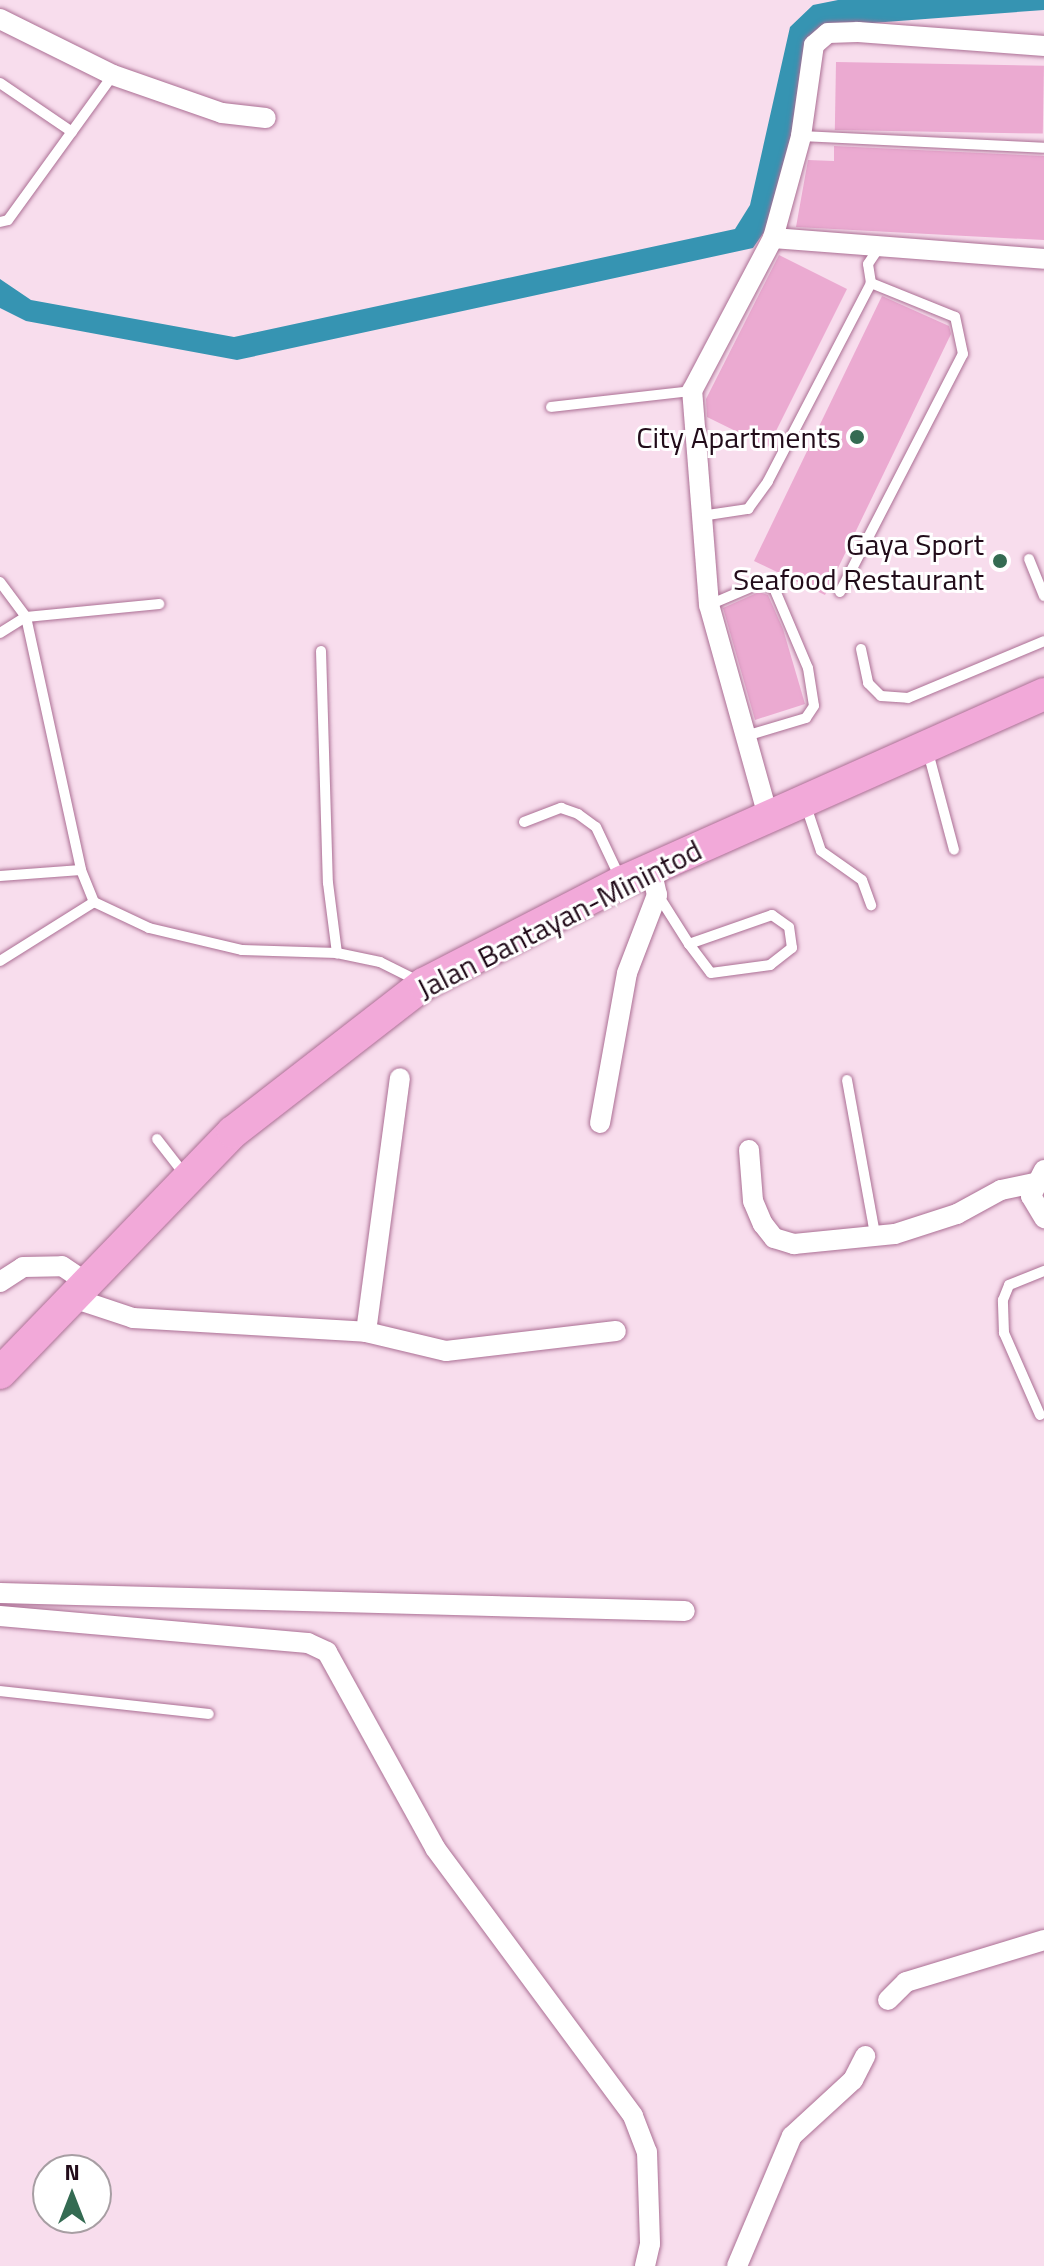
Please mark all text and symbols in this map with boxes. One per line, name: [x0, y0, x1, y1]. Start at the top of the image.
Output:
place label: City Apartments: [636, 419, 841, 455]
marker: City Apartments: [848, 428, 866, 446]
place label: Gaya Sport Seafood Restaurant: [733, 526, 984, 596]
marker: Gaya Sport Seafood Restaurant: [991, 552, 1009, 570]
street label: Jalan Bantayan-Minintod: [411, 832, 707, 1006]
north arrow: [32, 2154, 112, 2234]
text: N: [64, 2155, 80, 2189]

